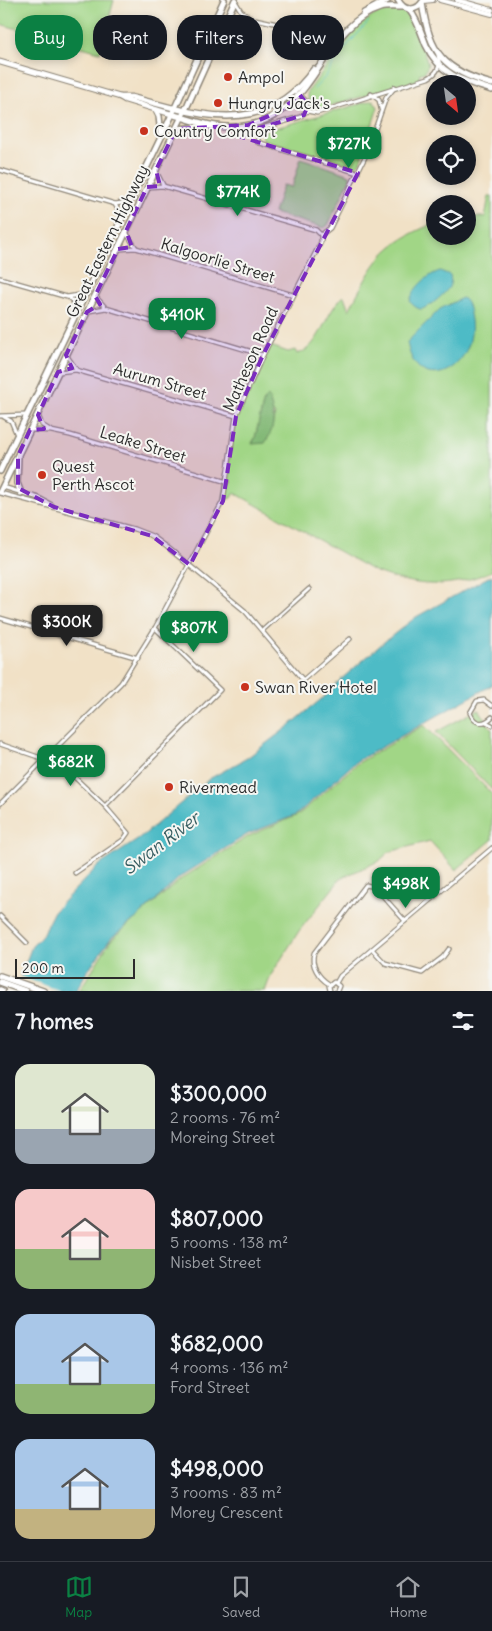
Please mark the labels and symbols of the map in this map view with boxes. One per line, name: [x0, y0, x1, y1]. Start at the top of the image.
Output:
place label: Ampol: [238, 67, 284, 87]
marker: Ampol: [222, 71, 234, 83]
north arrow: [426, 75, 476, 125]
place label: Hungry Jack's: [228, 93, 330, 113]
marker: Hungry Jack's: [212, 97, 224, 109]
place label: Country Comfort: [154, 121, 277, 141]
marker: Country Comfort: [138, 125, 150, 137]
pin: $727K: [314, 126, 384, 169]
street label: Great Eastern Highway: [61, 161, 153, 321]
pin: $774K: [203, 174, 273, 217]
street label: Kalgoorlie Street: [159, 233, 278, 287]
pin: $410K: [147, 298, 217, 340]
street label: Matheson Road: [218, 304, 282, 414]
street label: Aurum Street: [111, 358, 209, 404]
street label: Leake Street: [97, 421, 189, 467]
place label: Quest Perth Ascot: [52, 456, 135, 494]
marker: Quest Perth Ascot: [36, 469, 48, 481]
pin: $300K: [32, 604, 102, 647]
pin: $807K: [159, 610, 229, 653]
place label: Swan River Hotel: [255, 677, 377, 697]
marker: Swan River Hotel: [239, 681, 251, 693]
pin: $682K: [36, 744, 106, 787]
place label: Rivermead: [179, 777, 257, 797]
marker: Rivermead: [163, 781, 175, 793]
water label: Swan River: [118, 805, 206, 879]
pin: $498K: [371, 866, 441, 909]
scale bar: [15, 956, 135, 979]

